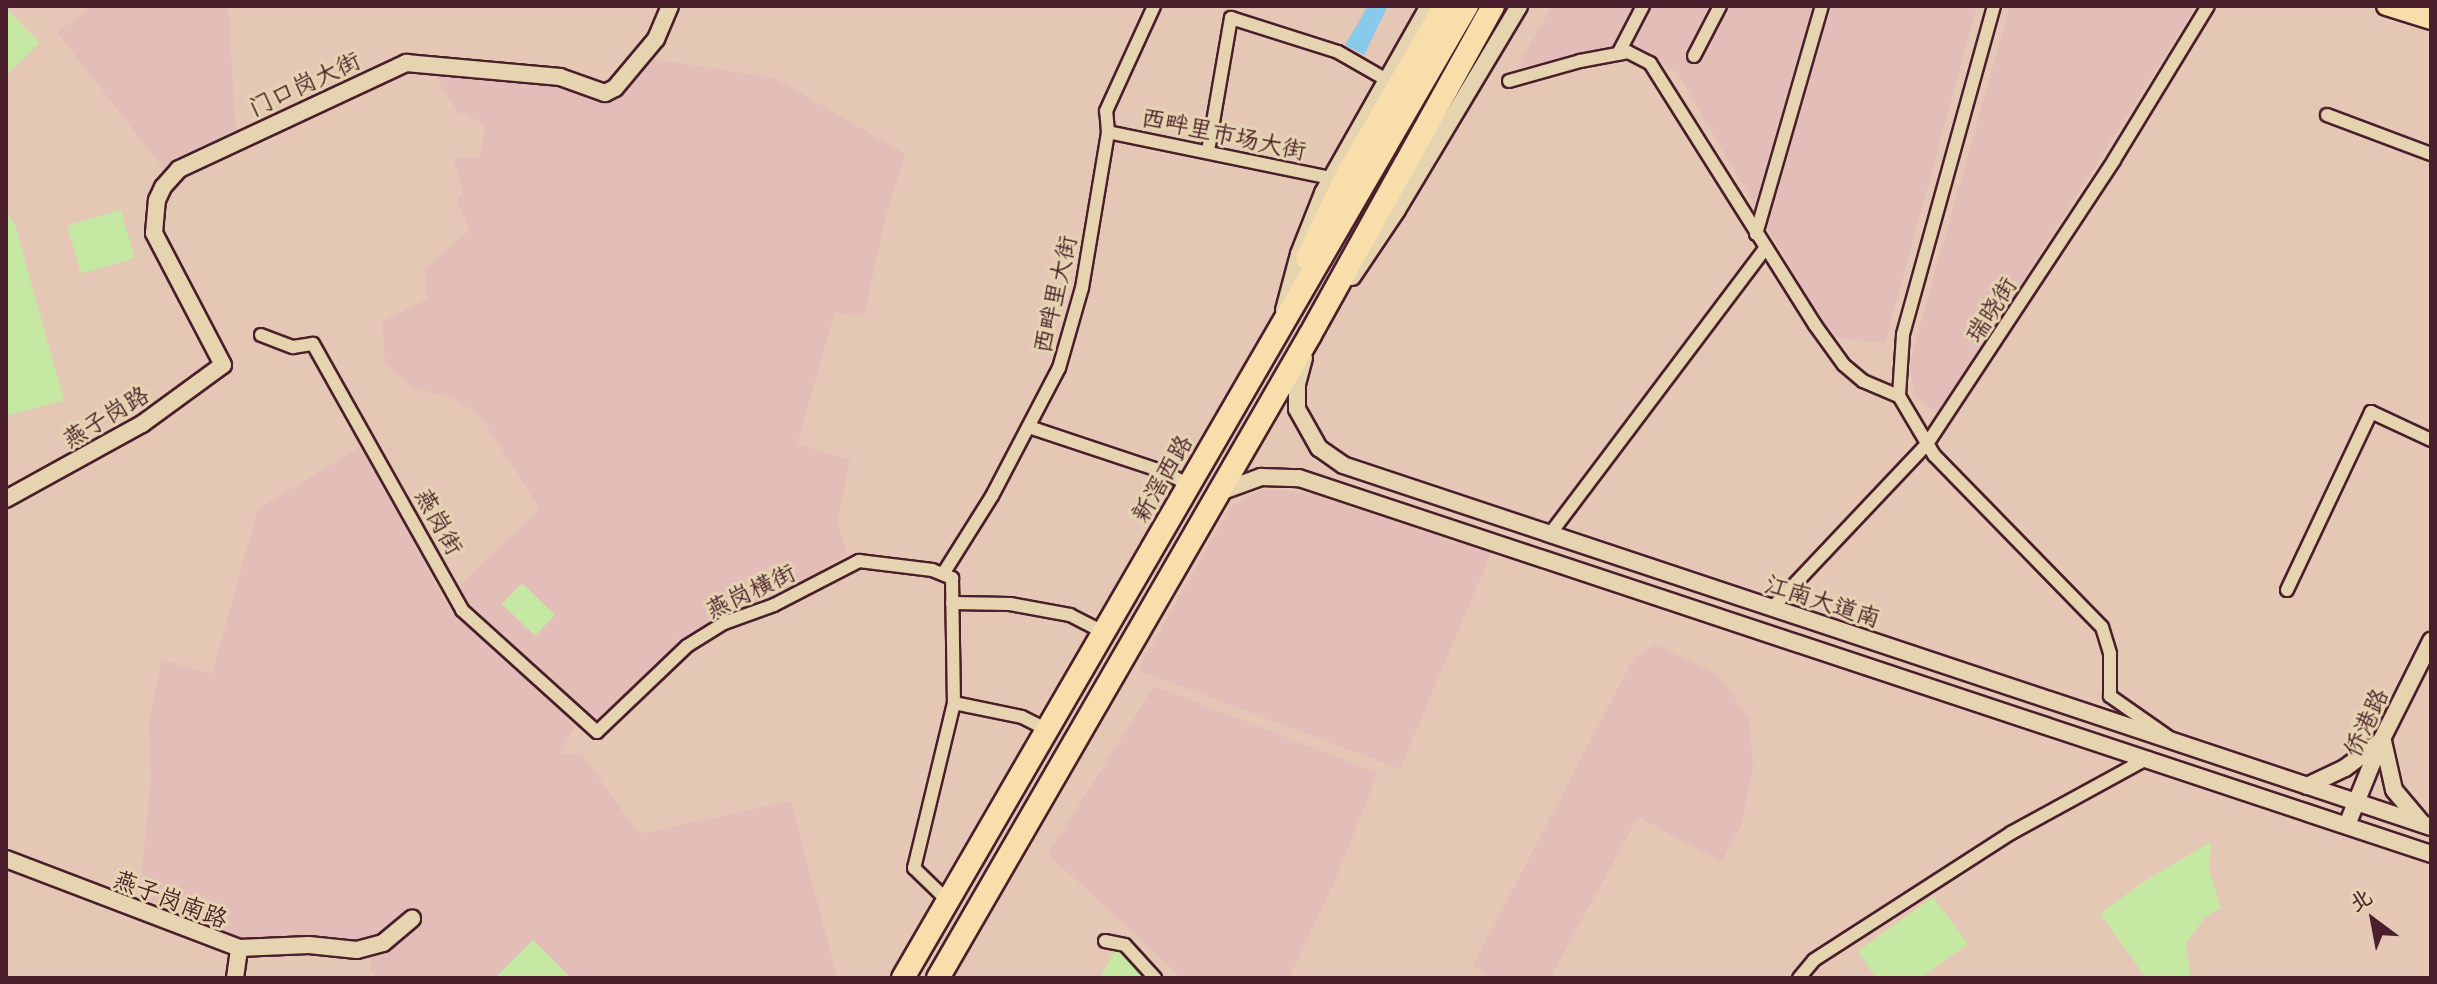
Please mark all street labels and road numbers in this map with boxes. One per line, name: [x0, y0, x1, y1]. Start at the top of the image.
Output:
street label: 门口岗大街: [244, 45, 364, 121]
street label: 西畔里市场大街: [1139, 101, 1309, 165]
street label: 西畔里大街: [1026, 232, 1082, 356]
street label: 瑞晓街: [1958, 271, 2022, 347]
street label: 燕子岗路: [56, 379, 154, 453]
street label: 新滘西路: [1125, 429, 1197, 527]
street label: 燕岗街: [410, 483, 470, 559]
street label: 燕岗横街: [700, 557, 800, 623]
street label: 江南大道南: [1761, 568, 1885, 632]
street label: 侨港路: [2337, 683, 2393, 761]
street label: 燕子岗南路: [110, 863, 232, 933]

